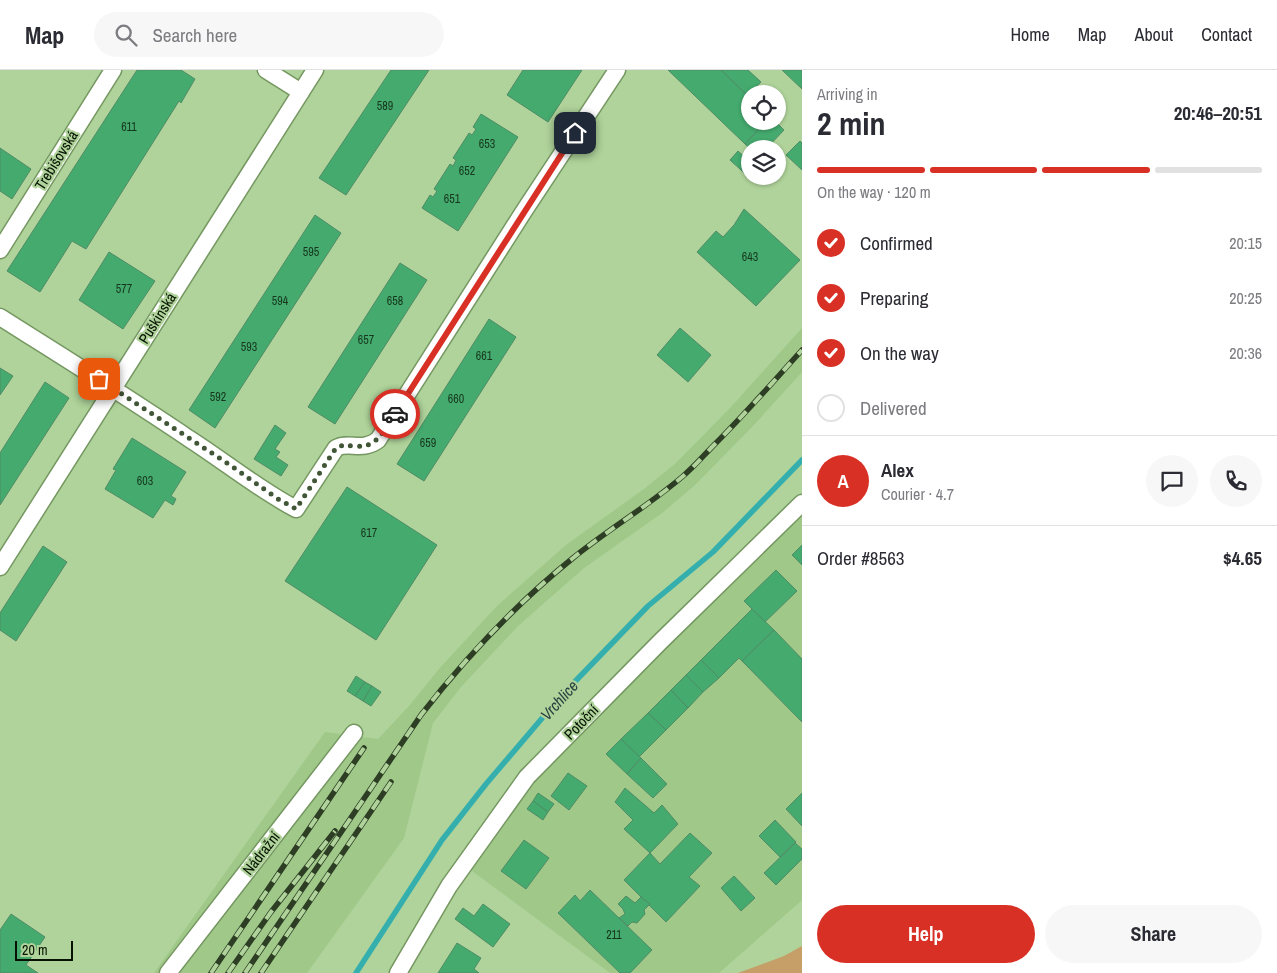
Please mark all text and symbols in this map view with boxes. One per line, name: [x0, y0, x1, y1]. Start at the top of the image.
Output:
search box: [94, 12, 444, 57]
text: Map: [25, 19, 64, 51]
icon: search: [112, 21, 140, 49]
text: Search here: [152, 22, 237, 48]
text: Home: [1010, 22, 1050, 47]
text: Map: [1078, 22, 1107, 47]
text: About: [1135, 22, 1173, 47]
text: Contact: [1201, 22, 1252, 47]
text: Arriving in: [817, 83, 878, 105]
map controls: [741, 85, 786, 185]
button: locate: [741, 85, 786, 130]
house number: 589: [377, 98, 393, 114]
text: 20:46–20:51: [1174, 100, 1262, 126]
text: 2 min: [817, 102, 886, 145]
pin: [554, 112, 596, 154]
house number: 611: [121, 119, 137, 135]
icon: home: [561, 119, 589, 147]
street label: Trebišovská: [29, 126, 83, 194]
house number: 653: [479, 136, 495, 152]
button: layers: [741, 140, 786, 185]
house number: 652: [459, 163, 475, 179]
text: On the way · 120 m: [817, 181, 931, 203]
house number: 651: [444, 191, 461, 207]
icon: check: [817, 229, 845, 257]
text: Confirmed: [860, 230, 933, 256]
text: 20:15: [1229, 232, 1262, 254]
house number: 595: [303, 244, 320, 260]
house number: 643: [742, 249, 758, 265]
house number: 577: [116, 281, 133, 297]
icon: check: [817, 284, 845, 312]
text: Preparing: [860, 285, 928, 311]
text: 20:25: [1229, 287, 1262, 309]
street label: Puškinská: [133, 288, 181, 348]
house number: 594: [272, 293, 289, 309]
house number: 658: [387, 293, 403, 309]
house number: 657: [358, 332, 375, 348]
house number: 593: [241, 339, 257, 355]
icon: check: [817, 339, 845, 367]
text: On the way: [860, 340, 939, 366]
text: 20:36: [1229, 342, 1262, 364]
house number: 661: [476, 348, 493, 364]
pin: [78, 358, 120, 400]
icon: bag: [85, 365, 113, 393]
house number: 592: [210, 389, 226, 405]
courier: [370, 389, 420, 439]
house number: 660: [448, 391, 464, 407]
text: Delivered: [860, 395, 927, 421]
icon: car: [381, 400, 409, 428]
house number: 659: [420, 435, 436, 451]
button: chat: [1146, 455, 1198, 507]
button: phone: [1210, 455, 1262, 507]
text: Alex: [881, 457, 914, 483]
text: A: [837, 468, 849, 494]
house number: 603: [137, 473, 153, 489]
text: Courier · 4.7: [881, 483, 954, 505]
house number: 617: [361, 525, 378, 541]
text: Order #8563: [817, 545, 904, 571]
text: $4.65: [1223, 545, 1262, 571]
water label: Vrchlice: [535, 675, 583, 725]
street label: Potoční: [559, 699, 603, 744]
street label: Nádražní: [237, 826, 285, 879]
button: Help: [817, 905, 1035, 963]
button: Share: [1045, 905, 1262, 963]
house number: 211: [606, 927, 622, 943]
scale bar: [15, 938, 72, 961]
text: 20 m: [22, 941, 48, 959]

